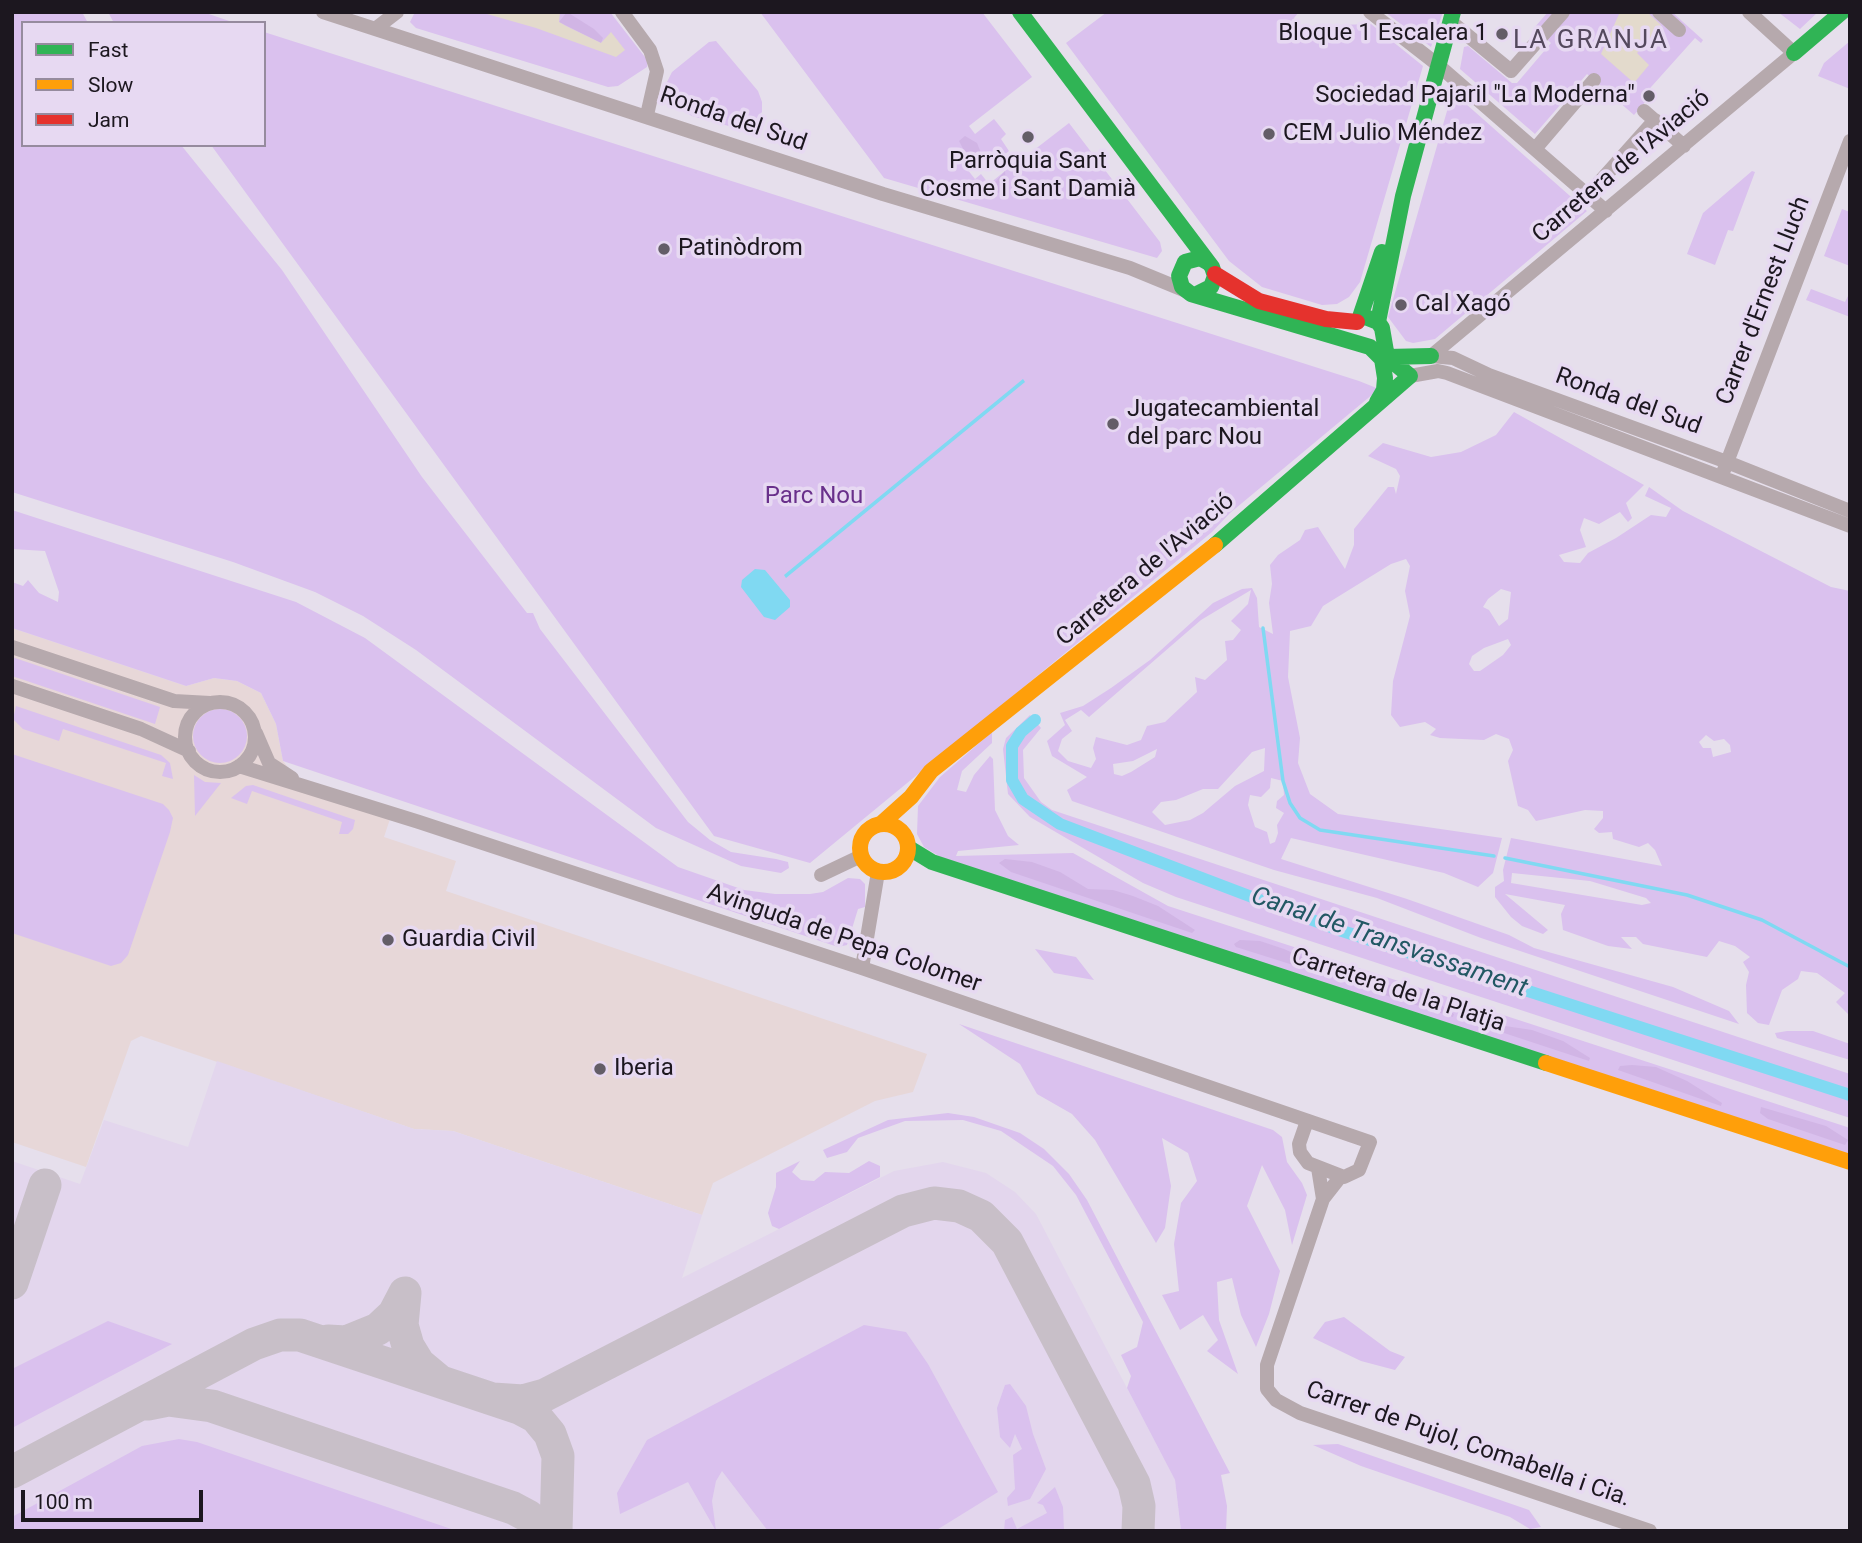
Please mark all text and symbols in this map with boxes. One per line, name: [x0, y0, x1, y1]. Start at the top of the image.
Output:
place label: Bloque 1 Escalera 1: [1278, 20, 1488, 48]
legend: [21, 21, 266, 147]
district label: LA GRANJA: [1514, 25, 1668, 57]
marker: Bloque 1 Escalera 1: [1494, 26, 1510, 42]
text: Fast: [88, 38, 128, 62]
text: Slow: [88, 73, 133, 97]
street label: Ronda del Sud: [656, 81, 810, 159]
place label: Sociedad Pajaril "La Moderna": [1315, 82, 1635, 110]
street label: Carretera de l'Aviació: [1527, 84, 1717, 250]
marker: Sociedad Pajaril "La Moderna": [1641, 88, 1657, 104]
text: Jam: [88, 108, 129, 132]
place label: CEM Julio Méndez: [1283, 120, 1482, 148]
marker: CEM Julio Méndez: [1261, 126, 1277, 142]
marker: Parròquia Sant Cosme i Sant Damià: [1020, 129, 1036, 145]
place label: Parròquia Sant Cosme i Sant Damià: [920, 148, 1136, 204]
street label: Carrer d'Ernest Lluch: [1711, 193, 1817, 409]
place label: Patinòdrom: [678, 235, 803, 263]
marker: Patinòdrom: [656, 241, 672, 257]
place label: Cal Xagó: [1415, 291, 1511, 319]
marker: Cal Xagó: [1393, 297, 1409, 313]
street label: Ronda del Sud: [1551, 362, 1705, 442]
place label: Jugatecambiental del parc Nou: [1127, 396, 1319, 452]
marker: Jugatecambiental del parc Nou: [1105, 416, 1121, 432]
park label: Parc Nou: [765, 483, 863, 511]
street label: Carretera de l'Aviació: [1051, 487, 1241, 653]
street label: Avinguda de Pepa Colomer: [703, 878, 985, 1000]
water label: Canal de Transvassament: [1247, 881, 1531, 1005]
place label: Guardia Civil: [402, 926, 536, 954]
marker: Guardia Civil: [380, 932, 396, 948]
street label: Carretera de la Platja: [1288, 943, 1508, 1039]
place label: Iberia: [614, 1055, 674, 1083]
marker: Iberia: [592, 1061, 608, 1077]
street label: Carrer de Pujol, Comabella i Cia.: [1302, 1376, 1634, 1514]
scale bar: [24, 1476, 206, 1520]
text: 100 m: [34, 1490, 93, 1514]

